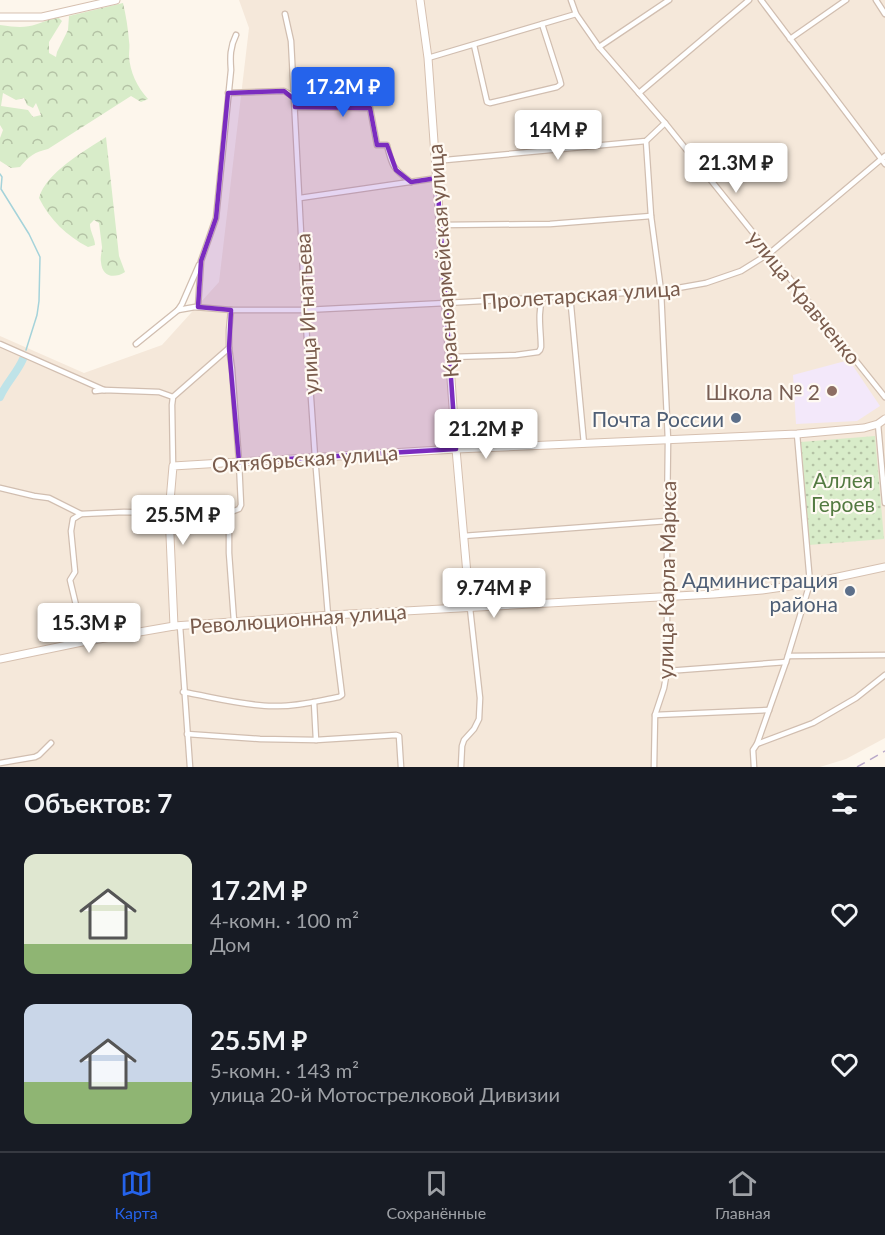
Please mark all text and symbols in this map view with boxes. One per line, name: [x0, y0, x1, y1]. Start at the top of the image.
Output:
pin: 17.2M ₽: [288, 67, 398, 118]
text: 17.2M ₽: [306, 74, 380, 98]
pin: 14M ₽: [516, 110, 600, 161]
text: 14M ₽: [529, 117, 587, 141]
street label: Красноармейская улица: [421, 143, 463, 379]
pin: 21.3M ₽: [681, 143, 791, 194]
text: 21.3M ₽: [699, 150, 773, 174]
street label: улица Кравченко: [743, 225, 867, 369]
street label: улица Игнатьева: [289, 232, 323, 396]
street label: Пролетарская улица: [481, 275, 681, 313]
place label: Школа № 2: [706, 379, 820, 404]
marker: Школа № 2: [825, 384, 839, 398]
place label: Почта России: [592, 406, 724, 431]
pin: 21.2M ₽: [431, 409, 541, 460]
marker: Почта России: [729, 411, 743, 425]
text: 21.2M ₽: [449, 416, 523, 440]
street label: Октябрьская улица: [211, 439, 399, 477]
park label: Аллея Героев: [811, 467, 875, 516]
street label: улица Карла Маркса: [652, 480, 680, 680]
pin: 25.5M ₽: [128, 495, 238, 546]
text: 25.5M ₽: [146, 502, 220, 526]
place label: Администрация района: [682, 567, 838, 616]
pin: 9.74M ₽: [439, 568, 549, 619]
text: 9.74M ₽: [457, 575, 531, 599]
marker: Администрация района: [843, 584, 857, 598]
street label: Революционная улица: [189, 598, 407, 638]
pin: 15.3M ₽: [34, 603, 144, 654]
text: 15.3M ₽: [52, 610, 126, 634]
text: Объектов: 7: [24, 787, 172, 819]
icon: filters: [828, 787, 861, 820]
text: 17.2M ₽: [210, 874, 307, 906]
icon: home: [72, 878, 144, 950]
icon: heart: [828, 898, 861, 931]
text: 4-комн. · 100 m²: [210, 908, 359, 932]
text: Дом: [210, 932, 251, 956]
text: 25.5M ₽: [210, 1024, 307, 1056]
icon: home: [72, 1028, 144, 1100]
icon: heart: [828, 1048, 861, 1081]
text: 5-комн. · 143 m²: [210, 1058, 359, 1082]
text: улица 20-й Мотострелковой Дивизии: [210, 1082, 560, 1106]
tab: Карта: [114, 1167, 158, 1222]
tab: Сохранённые: [387, 1167, 486, 1222]
tab: Главная: [715, 1167, 771, 1222]

